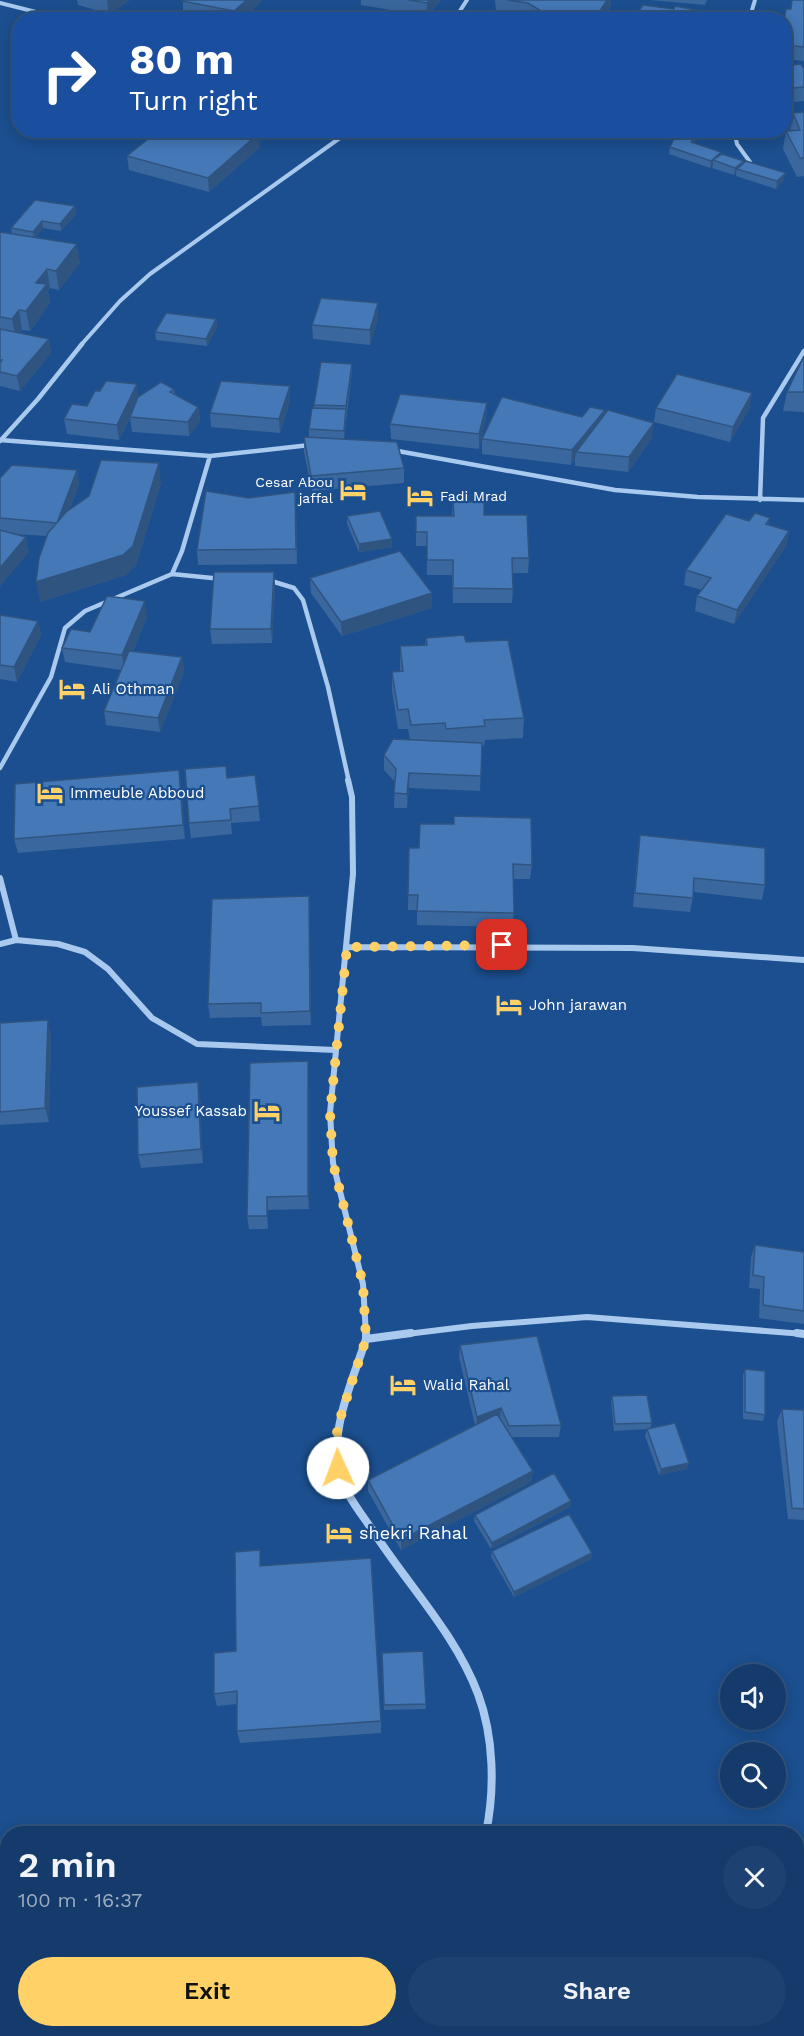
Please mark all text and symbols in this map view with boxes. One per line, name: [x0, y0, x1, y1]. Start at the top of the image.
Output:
text: 80 m: [129, 35, 234, 84]
icon: right: [30, 36, 108, 114]
text: Turn right: [129, 85, 258, 117]
place label: Cesar Abou jaffal: [255, 474, 334, 506]
hotel icon: Cesar Abou jaffal: [338, 475, 368, 505]
hotel icon: Fadi Mrad: [405, 481, 435, 511]
place label: Fadi Mrad: [440, 488, 507, 504]
hotel icon: Ali Othman: [57, 674, 87, 704]
place label: Ali Othman: [92, 680, 174, 698]
hotel icon: Immeuble Abboud: [35, 778, 65, 808]
place label: Immeuble Abboud: [70, 784, 204, 802]
pin: [476, 919, 527, 970]
icon: arrive: [485, 928, 518, 961]
hotel icon: John jarawan: [494, 990, 524, 1020]
place label: John jarawan: [529, 996, 627, 1014]
hotel icon: Youssef Kassab: [252, 1096, 282, 1126]
place label: Youssef Kassab: [135, 1102, 247, 1120]
hotel icon: Walid Rahal: [388, 1370, 418, 1400]
place label: Walid Rahal: [423, 1376, 510, 1394]
position arrow: [306, 1436, 370, 1500]
hotel icon: shekri Rahal: [324, 1518, 354, 1548]
place label: shekri Rahal: [359, 1522, 468, 1543]
map controls: [720, 1664, 786, 1808]
button: sound: [720, 1664, 786, 1730]
button: search: [720, 1742, 786, 1808]
text: 2 min: [18, 1844, 117, 1886]
button: close: [723, 1846, 786, 1909]
text: 100 m · 16:37: [18, 1888, 142, 1912]
button: Exit: [18, 1957, 396, 2026]
button: Share: [408, 1957, 786, 2026]

